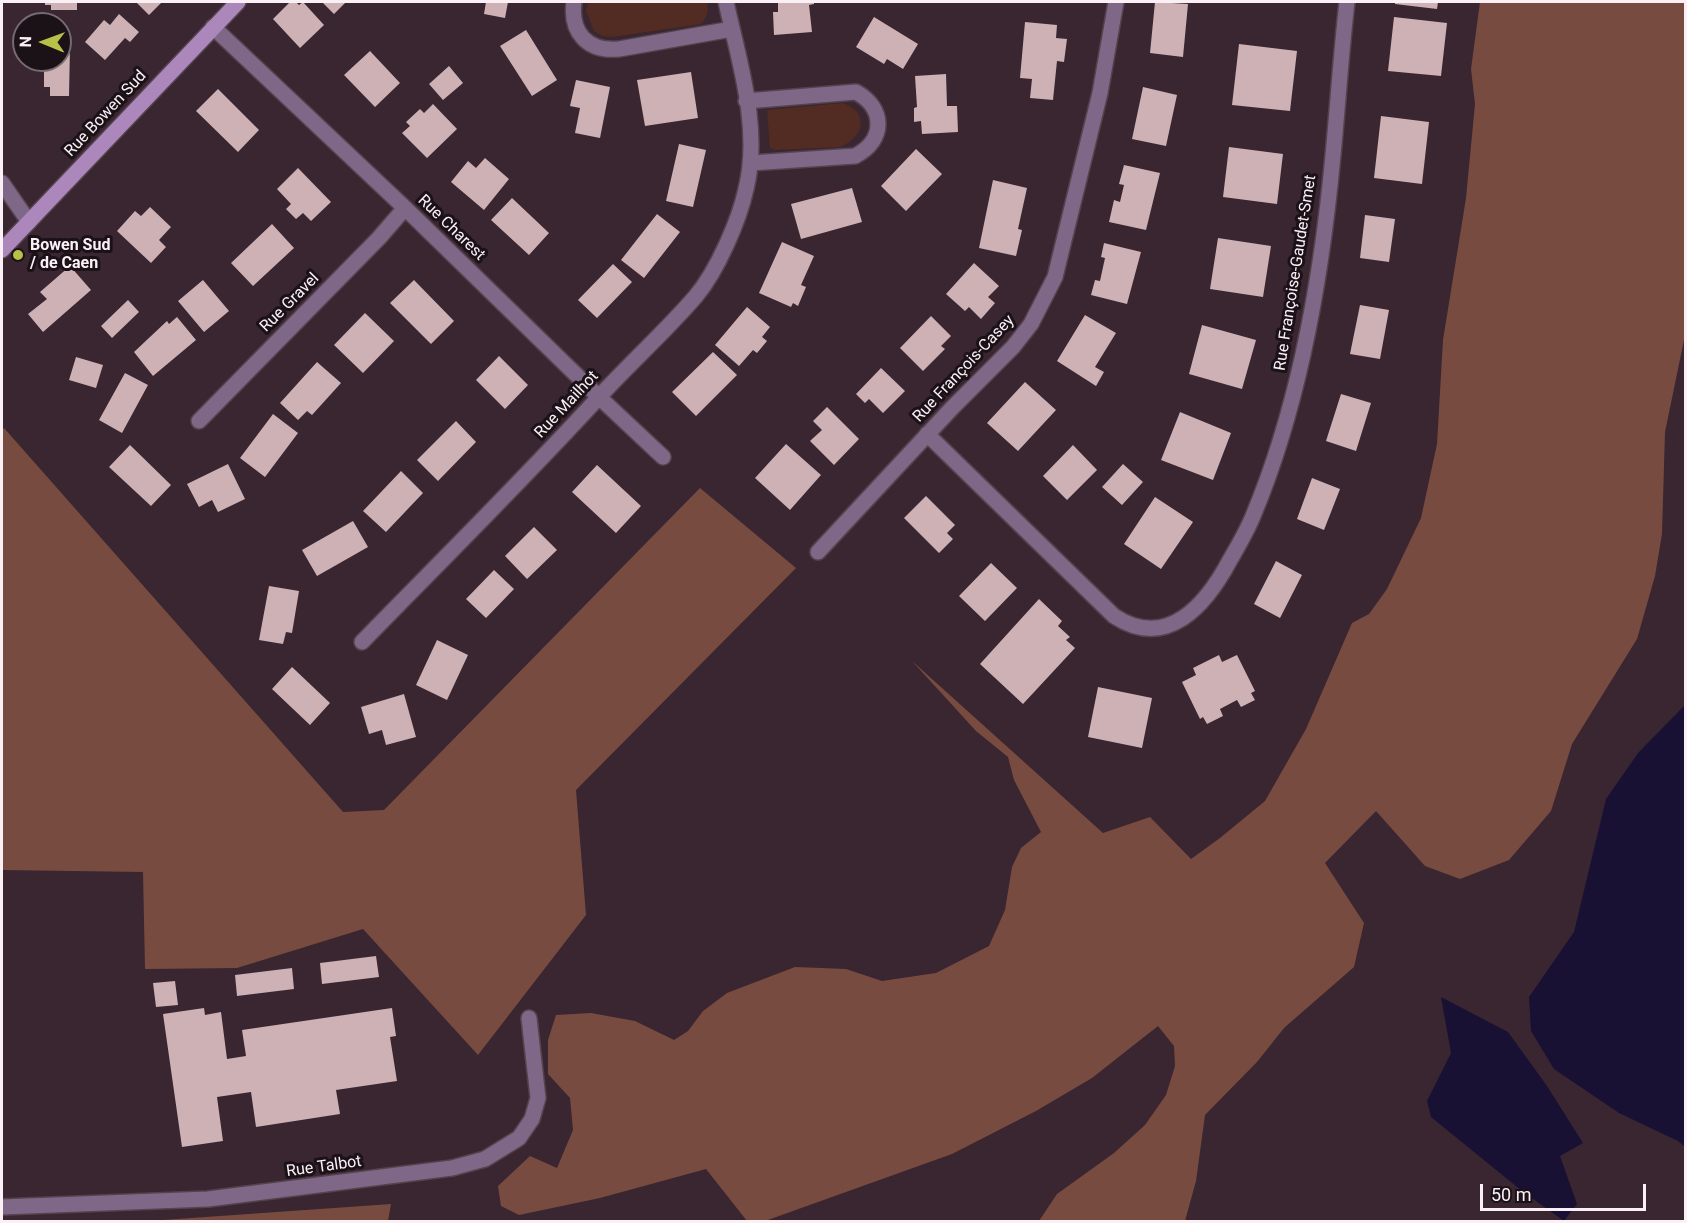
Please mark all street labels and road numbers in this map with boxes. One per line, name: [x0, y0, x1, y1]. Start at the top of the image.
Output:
street label: Rue Bowen Sud: [61, 67, 151, 161]
street label: Rue Françoise-Gaudet-Smet: [1271, 174, 1321, 372]
street label: Rue Charest: [413, 191, 489, 265]
street label: Rue Gravel: [256, 269, 324, 337]
street label: Rue François-Casey: [909, 311, 1019, 427]
street label: Rue Mailhot: [531, 367, 603, 443]
street label: Rue Talbot: [285, 1152, 363, 1182]

